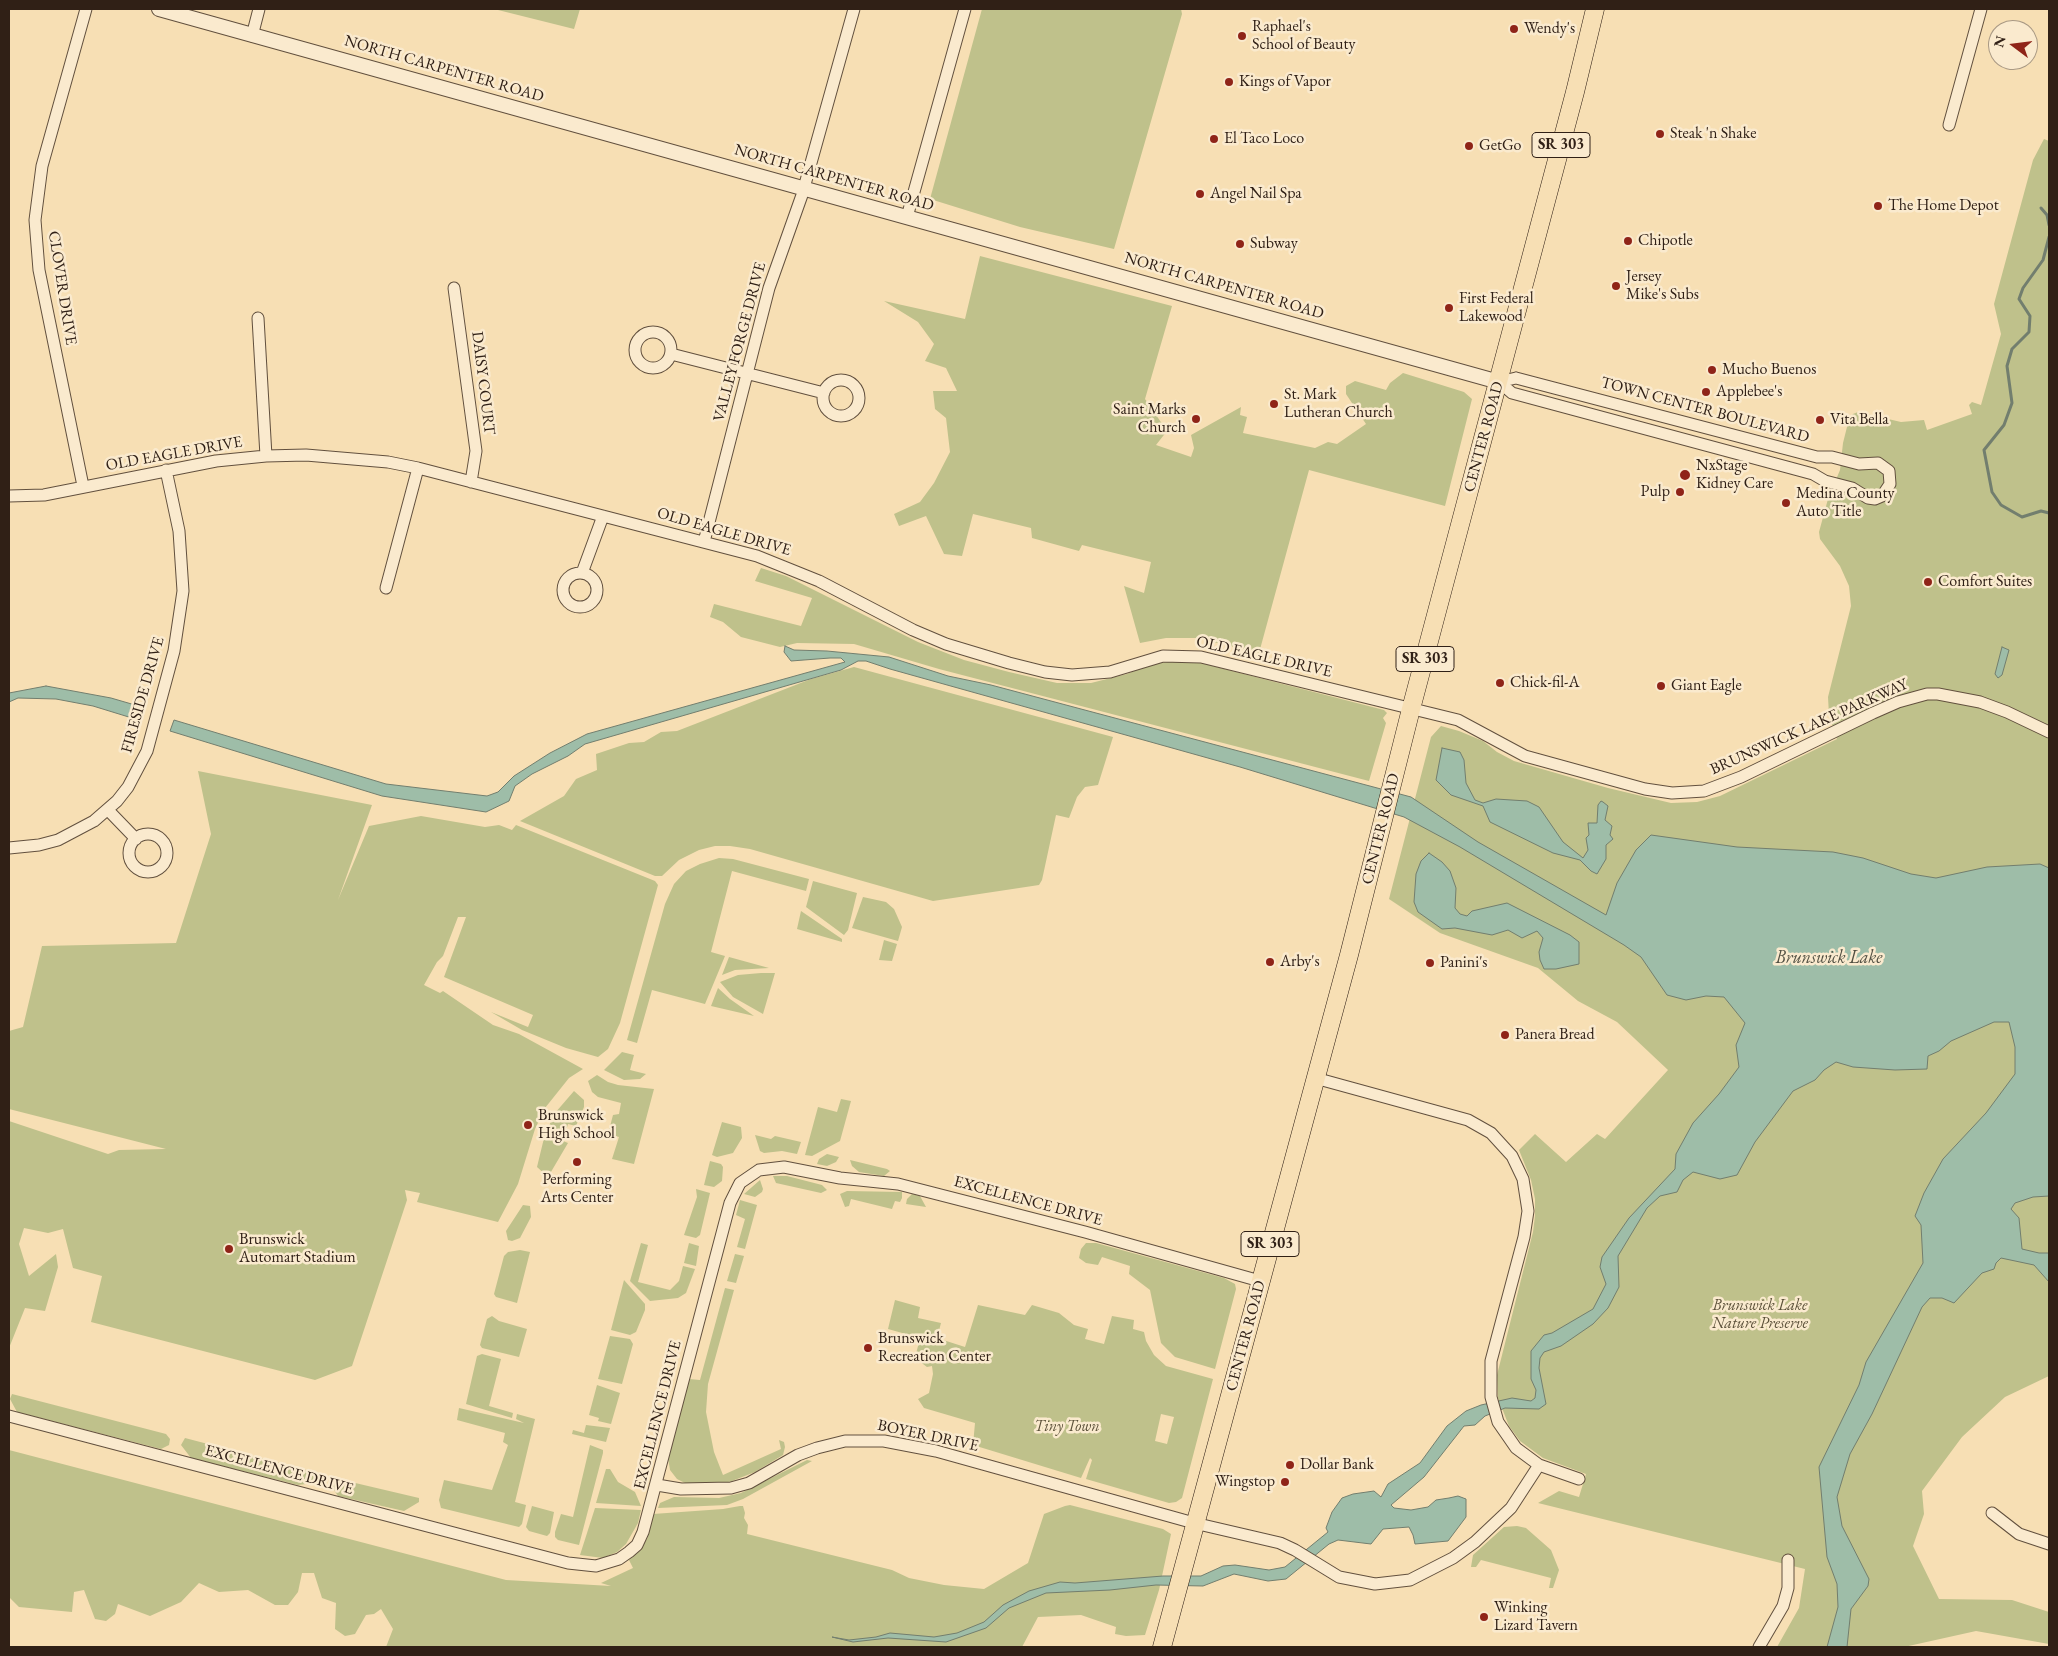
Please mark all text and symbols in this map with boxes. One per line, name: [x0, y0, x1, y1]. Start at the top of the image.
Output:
place label: Raphael's School of Beauty: [1252, 17, 1356, 55]
place label: Wendy's: [1524, 19, 1575, 39]
north arrow: [1988, 20, 2038, 70]
marker: Wendy's: [1508, 23, 1520, 35]
marker: Raphael's School of Beauty: [1236, 30, 1248, 42]
street label: NORTH CARPENTER ROAD: [342, 31, 546, 107]
text: N: [1989, 34, 2010, 49]
place label: Kings of Vapor: [1239, 72, 1331, 92]
marker: Kings of Vapor: [1223, 76, 1235, 88]
place label: Steak 'n Shake: [1670, 124, 1756, 144]
marker: Steak 'n Shake: [1654, 128, 1666, 140]
place label: El Taco Loco: [1224, 129, 1304, 149]
road number: SR 303: [1532, 132, 1590, 158]
marker: El Taco Loco: [1208, 133, 1220, 145]
place label: GetGo: [1479, 136, 1522, 156]
street label: NORTH CARPENTER ROAD: [732, 140, 936, 216]
marker: GetGo: [1463, 140, 1475, 152]
place label: Angel Nail Spa: [1210, 184, 1302, 204]
marker: Angel Nail Spa: [1194, 188, 1206, 200]
place label: The Home Depot: [1888, 196, 1999, 216]
marker: The Home Depot: [1872, 200, 1884, 212]
street label: CLOVER DRIVE: [43, 229, 81, 347]
place label: Chipotle: [1638, 231, 1693, 251]
place label: Subway: [1250, 234, 1298, 254]
marker: Chipotle: [1622, 235, 1634, 247]
marker: Subway: [1234, 238, 1246, 250]
street label: NORTH CARPENTER ROAD: [1122, 248, 1326, 324]
street label: VALLEY FORGE DRIVE: [709, 260, 771, 424]
place label: Jersey Mike's Subs: [1626, 267, 1699, 305]
marker: Jersey Mike's Subs: [1610, 280, 1622, 292]
place label: First Federal Lakewood: [1459, 289, 1534, 327]
marker: First Federal Lakewood: [1443, 302, 1455, 314]
street label: DAISY COURT: [467, 330, 499, 436]
place label: Mucho Buenos: [1722, 360, 1816, 380]
marker: Mucho Buenos: [1706, 364, 1718, 376]
street label: TOWN CENTER BOULEVARD: [1599, 373, 1811, 447]
street label: CENTER ROAD: [1460, 380, 1508, 494]
place label: Applebee's: [1716, 382, 1782, 402]
place label: St. Mark Lutheran Church: [1284, 385, 1393, 423]
marker: Applebee's: [1700, 386, 1712, 398]
marker: St. Mark Lutheran Church: [1268, 398, 1280, 410]
place label: Saint Marks Church: [1113, 400, 1186, 438]
place label: Vita Bella: [1830, 410, 1889, 430]
marker: Saint Marks Church: [1190, 413, 1202, 425]
marker: Vita Bella: [1814, 414, 1826, 426]
street label: OLD EAGLE DRIVE: [104, 433, 244, 475]
place label: NxStage Kidney Care: [1696, 456, 1773, 494]
marker: NxStage Kidney Care: [1678, 468, 1692, 482]
place label: Pulp: [1641, 482, 1670, 502]
place label: Medina County Auto Title: [1796, 484, 1894, 522]
marker: Pulp: [1674, 486, 1686, 498]
marker: Medina County Auto Title: [1780, 497, 1792, 509]
street label: OLD EAGLE DRIVE: [655, 504, 793, 560]
place label: Comfort Suites: [1938, 572, 2032, 592]
marker: Comfort Suites: [1922, 576, 1934, 588]
street label: OLD EAGLE DRIVE: [1194, 632, 1334, 682]
street label: FIRESIDE DRIVE: [117, 635, 169, 755]
road number: SR 303: [1396, 646, 1454, 672]
place label: Chick-fil-A: [1510, 673, 1580, 693]
street label: BRUNSWICK LAKE PARKWAY: [1707, 675, 1911, 779]
place label: Giant Eagle: [1671, 676, 1742, 696]
marker: Chick-fil-A: [1494, 677, 1506, 689]
marker: Giant Eagle: [1655, 680, 1667, 692]
street label: CENTER ROAD: [1358, 772, 1404, 886]
water label: Brunswick Lake: [1776, 947, 1882, 969]
place label: Arby's: [1280, 952, 1320, 972]
place label: Panini's: [1440, 953, 1488, 973]
marker: Arby's: [1264, 956, 1276, 968]
marker: Panini's: [1424, 957, 1436, 969]
place label: Panera Bread: [1515, 1025, 1594, 1045]
marker: Panera Bread: [1499, 1029, 1511, 1041]
place label: Brunswick High School: [538, 1106, 615, 1144]
marker: Brunswick High School: [522, 1119, 534, 1131]
marker: Performing Arts Center: [571, 1156, 583, 1168]
place label: Performing Arts Center: [541, 1170, 613, 1208]
street label: EXCELLENCE DRIVE: [952, 1172, 1104, 1230]
place label: Brunswick Automart Stadium: [239, 1230, 356, 1268]
road number: SR 303: [1241, 1232, 1299, 1256]
marker: Brunswick Automart Stadium: [223, 1243, 235, 1255]
street label: CENTER ROAD: [1222, 1279, 1270, 1393]
park label: Brunswick Lake Nature Preserve: [1712, 1296, 1808, 1334]
place label: Brunswick Recreation Center: [878, 1329, 991, 1367]
street label: EXCELLENCE DRIVE: [630, 1339, 686, 1491]
marker: Brunswick Recreation Center: [862, 1342, 874, 1354]
street label: BOYER DRIVE: [876, 1416, 980, 1456]
park label: Tiny Town: [1034, 1417, 1100, 1437]
street label: EXCELLENCE DRIVE: [203, 1441, 355, 1499]
place label: Dollar Bank: [1300, 1455, 1374, 1475]
marker: Dollar Bank: [1284, 1459, 1296, 1471]
place label: Wingstop: [1215, 1472, 1275, 1492]
marker: Wingstop: [1279, 1476, 1291, 1488]
place label: Winking Lizard Tavern: [1494, 1598, 1578, 1636]
marker: Winking Lizard Tavern: [1478, 1611, 1490, 1623]

